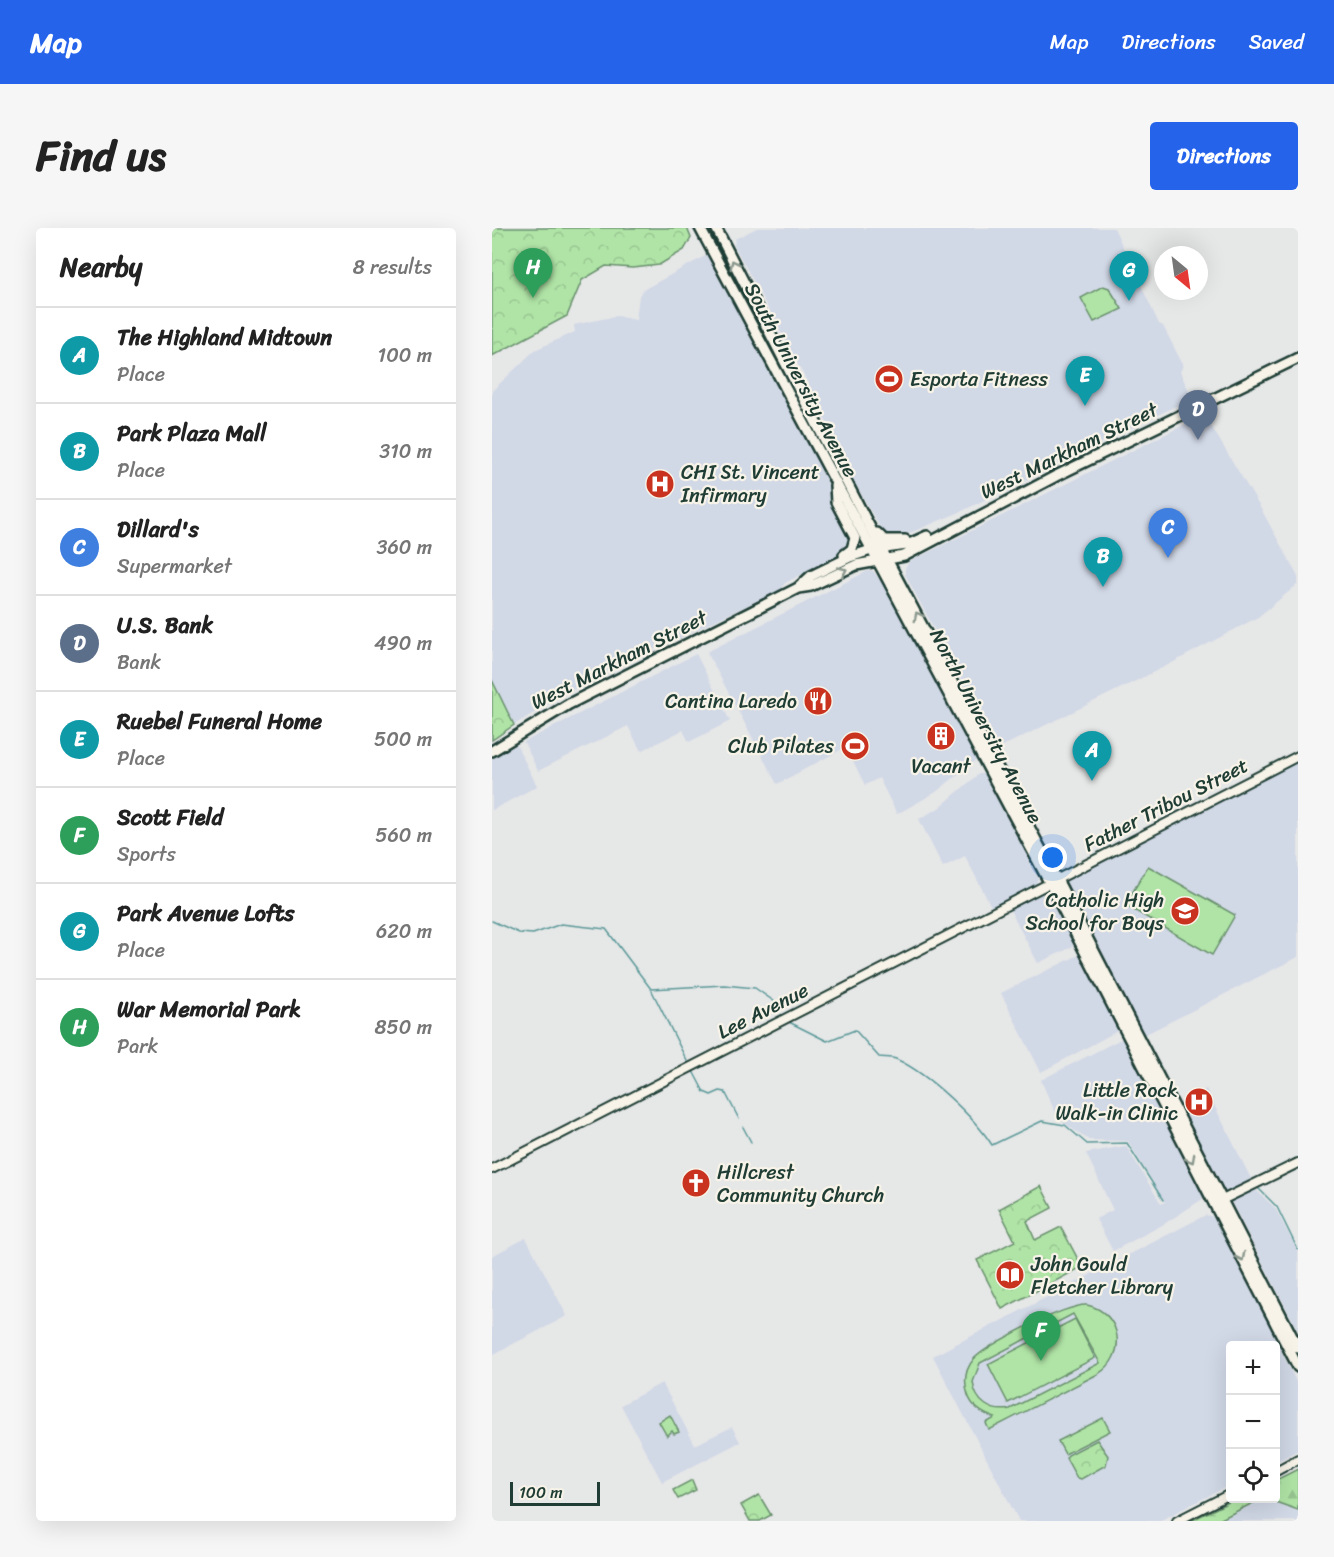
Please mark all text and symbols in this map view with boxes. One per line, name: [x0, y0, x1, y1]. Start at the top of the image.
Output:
text: Map: [30, 18, 82, 67]
text: Map: [1050, 23, 1088, 61]
text: Directions: [1121, 23, 1216, 61]
text: Saved: [1249, 23, 1304, 61]
text: Find us: [36, 119, 166, 193]
button: Directions: [1150, 122, 1298, 190]
text: Nearby: [60, 244, 142, 290]
north arrow: [1154, 246, 1208, 300]
pin: H: [514, 248, 552, 298]
text: 8 results: [353, 250, 432, 285]
pin: G: [1110, 251, 1148, 301]
one-way arrow: [730, 259, 741, 270]
street label: South University Avenue: [735, 276, 867, 484]
text: The Highland Midtown: [117, 318, 332, 357]
text: A: [73, 338, 86, 373]
text: 100 m: [378, 338, 432, 373]
pin: E: [1066, 356, 1104, 406]
text: Place: [117, 357, 165, 392]
place label: Esporta Fitness: [910, 362, 1049, 397]
sports icon: Esporta Fitness: [873, 363, 905, 395]
pin: D: [1178, 390, 1218, 440]
street label: West Markham Street: [974, 392, 1165, 509]
text: Park Plaza Mall: [117, 414, 267, 453]
text: B: [73, 434, 86, 469]
text: 310 m: [379, 434, 432, 469]
text: Place: [117, 453, 165, 488]
place label: CHI St. Vincent Infirmary: [680, 455, 820, 513]
hospital icon: CHI St. Vincent Infirmary: [644, 468, 676, 500]
pin: C: [1148, 508, 1188, 558]
text: Dillard's: [117, 510, 199, 549]
text: C: [73, 530, 86, 565]
text: 360 m: [376, 530, 432, 565]
pin: B: [1084, 538, 1122, 587]
text: Supermarket: [117, 549, 232, 584]
one-way arrow: [837, 566, 848, 578]
street label: West Markham Street: [525, 600, 714, 720]
text: U.S. Bank: [117, 606, 213, 645]
one-way arrow: [914, 612, 925, 622]
street label: North University Avenue: [920, 622, 1052, 830]
text: D: [74, 626, 85, 661]
text: 490 m: [374, 626, 432, 661]
text: Bank: [117, 645, 161, 680]
place label: Cantina Laredo: [665, 684, 797, 719]
restaurant icon: Cantina Laredo: [802, 685, 834, 717]
text: Ruebel Funeral Home: [117, 702, 322, 741]
building icon: Vacant: [925, 720, 957, 752]
text: E: [74, 722, 85, 757]
text: 500 m: [374, 722, 432, 757]
place label: Club Pilates: [728, 729, 835, 764]
sports icon: Club Pilates: [839, 730, 871, 762]
pin: A: [1072, 732, 1112, 781]
text: Place: [117, 741, 165, 776]
street label: Father Tribou Street: [1077, 748, 1255, 862]
place label: Vacant: [911, 749, 972, 784]
text: Scott Field: [117, 798, 223, 837]
text: F: [74, 818, 85, 853]
text: 560 m: [375, 818, 432, 853]
text: Sports: [117, 837, 176, 872]
your location: [1038, 843, 1067, 872]
place label: Catholic High School for Boys: [1025, 883, 1165, 941]
text: Park Avenue Lofts: [117, 894, 294, 933]
school or university icon: Catholic High School for Boys: [1169, 895, 1201, 927]
text: G: [73, 914, 86, 949]
text: 620 m: [376, 914, 432, 949]
text: Place: [117, 933, 165, 968]
street label: Lee Avenue: [711, 973, 815, 1049]
text: War Memorial Park: [117, 990, 301, 1029]
text: H: [72, 1010, 87, 1045]
text: 850 m: [375, 1010, 432, 1045]
text: Park: [117, 1029, 158, 1064]
place label: Little Rock Walk-in Clinic: [1055, 1073, 1178, 1131]
hospital icon: Little Rock Walk-in Clinic: [1183, 1086, 1215, 1118]
one-way arrow: [1184, 1153, 1195, 1164]
place label: Hillcrest Community Church: [717, 1155, 884, 1213]
church icon: Hillcrest Community Church: [680, 1167, 712, 1199]
place label: John Gould Fletcher Library: [1030, 1247, 1174, 1305]
one-way arrow: [1233, 1250, 1245, 1261]
library icon: John Gould Fletcher Library: [994, 1259, 1026, 1291]
pin: F: [1022, 1312, 1060, 1361]
map controls: [1226, 1341, 1280, 1503]
button: +: [1226, 1341, 1280, 1395]
button: −: [1226, 1395, 1280, 1449]
button: locate: [1226, 1449, 1280, 1503]
text: 100 m: [519, 1478, 563, 1507]
scale bar: [510, 1479, 600, 1506]

